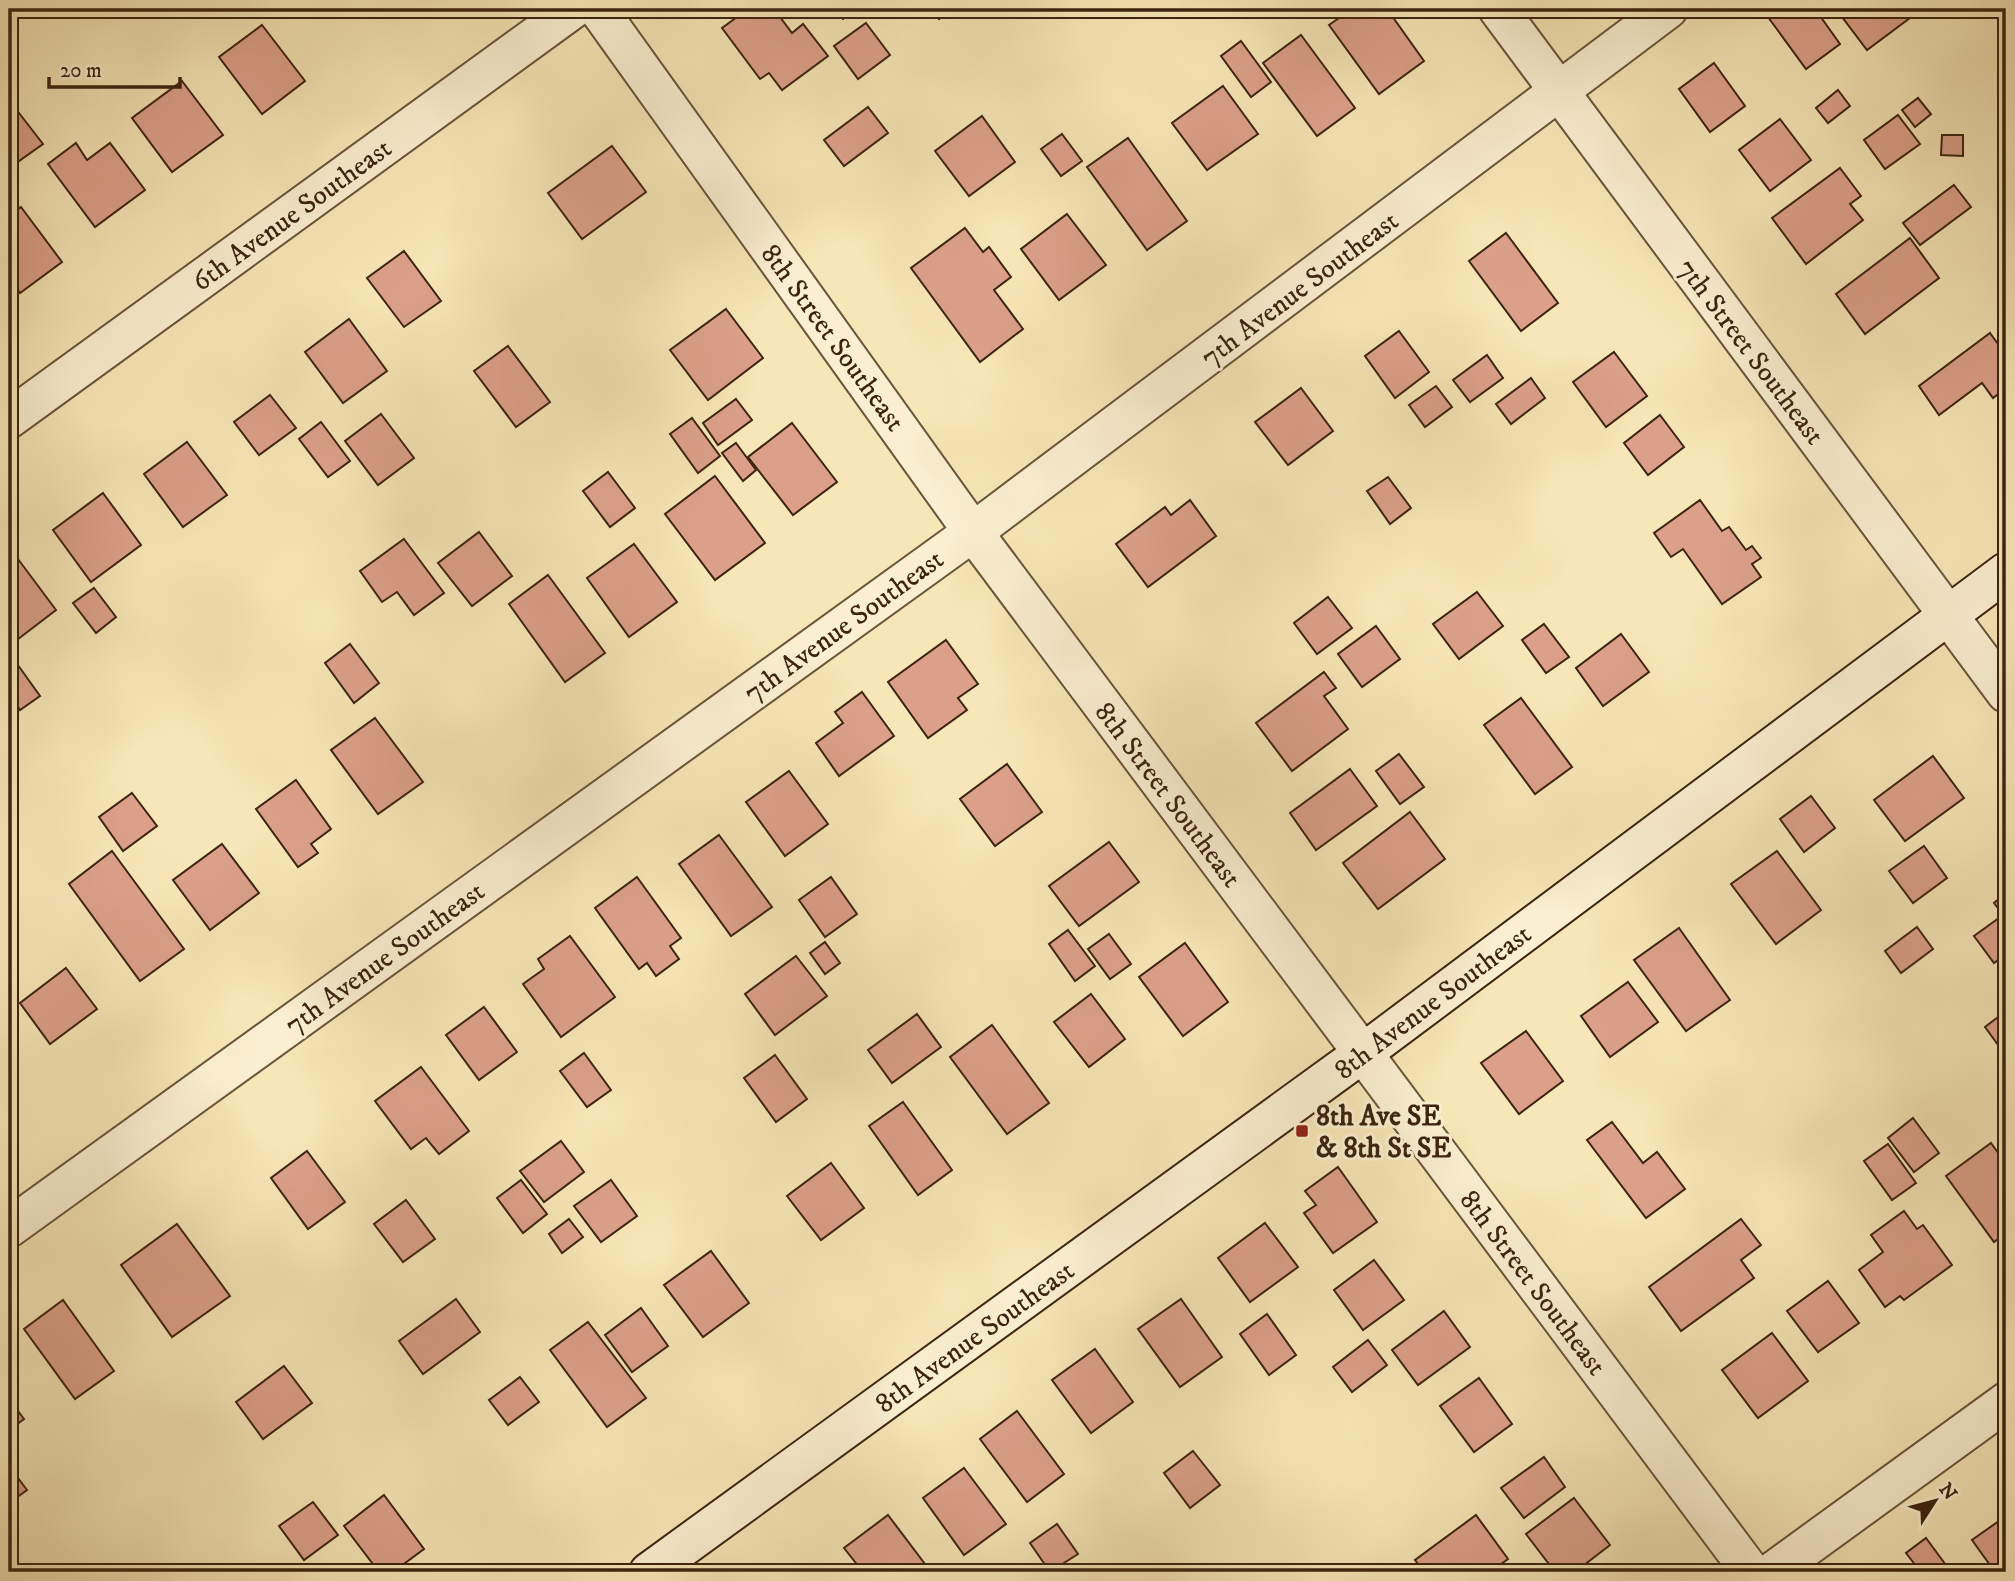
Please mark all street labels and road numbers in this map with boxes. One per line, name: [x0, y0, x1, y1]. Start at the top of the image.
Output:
street label: 6th Avenue Southeast: [185, 131, 399, 299]
street label: 7th Avenue Southeast: [1194, 203, 1406, 375]
street label: 8th Street Southeast: [753, 237, 913, 438]
street label: 7th Street Southeast: [1669, 252, 1832, 452]
street label: 7th Avenue Southeast: [737, 542, 951, 710]
street label: 8th Street Southeast: [1087, 695, 1249, 895]
street label: 7th Avenue Southeast: [278, 874, 492, 1042]
street label: 8th Avenue Southeast: [1327, 917, 1538, 1088]
street label: 8th Street Southeast: [1452, 1183, 1614, 1383]
street label: 8th Avenue Southeast: [868, 1253, 1081, 1421]

